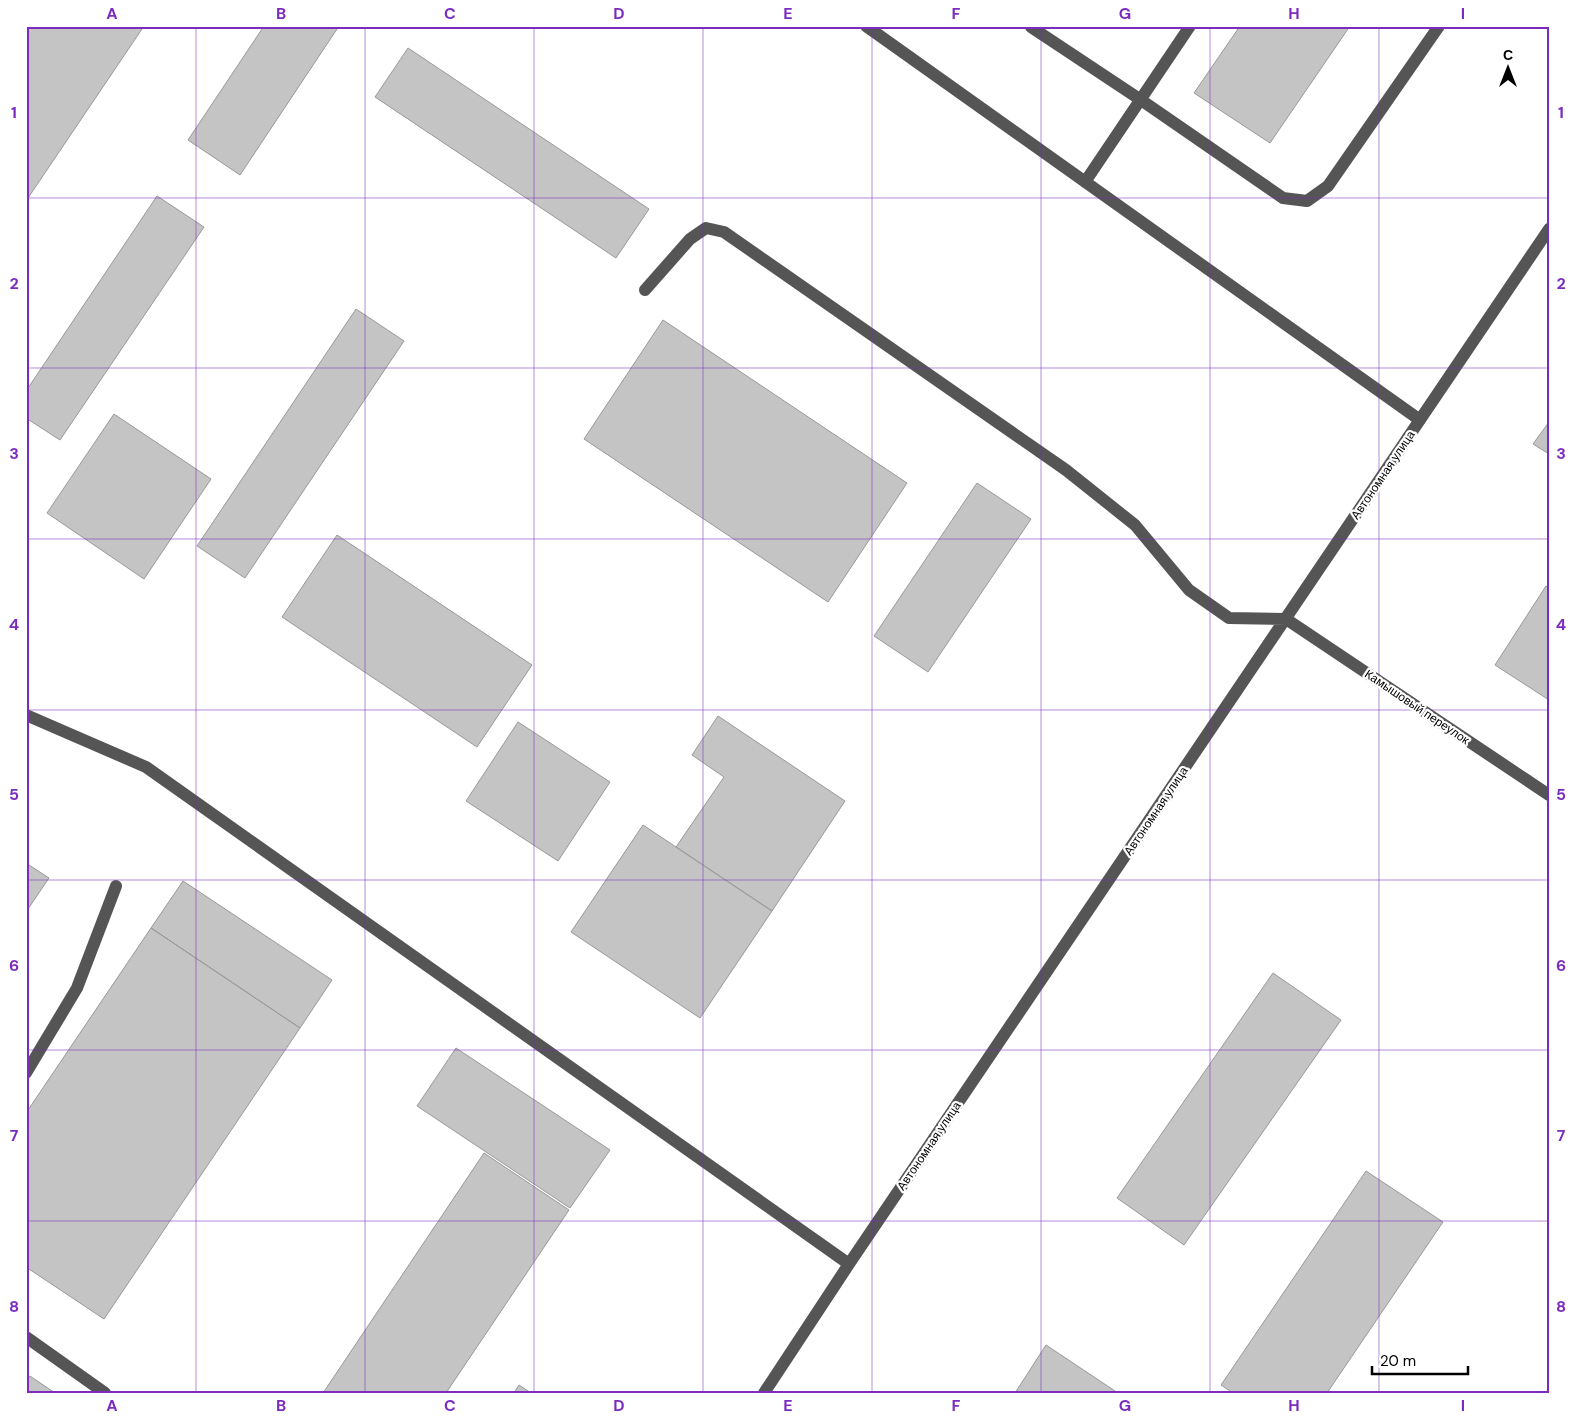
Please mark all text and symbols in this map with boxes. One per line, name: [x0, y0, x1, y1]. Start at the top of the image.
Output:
text: A: [106, 3, 118, 24]
text: B: [276, 3, 286, 24]
text: C: [444, 3, 456, 24]
text: D: [613, 3, 625, 24]
text: E: [783, 3, 793, 24]
text: F: [952, 3, 961, 24]
text: G: [1119, 3, 1131, 24]
text: H: [1288, 3, 1300, 24]
text: I: [1461, 3, 1465, 24]
north arrow: [1482, 42, 1532, 92]
text: С: [1503, 46, 1513, 64]
text: 1: [11, 102, 17, 123]
text: 1: [1558, 102, 1564, 123]
text: 2: [9, 273, 19, 294]
text: 2: [1556, 273, 1566, 294]
street label: Автономная улица: [1347, 427, 1419, 522]
text: 3: [9, 443, 19, 464]
text: 3: [1556, 443, 1566, 464]
text: 4: [9, 614, 19, 635]
text: 4: [1556, 614, 1566, 635]
street label: Камышовый переулок: [1362, 666, 1473, 748]
street label: Автономная улица: [1120, 763, 1192, 858]
text: 5: [9, 784, 19, 805]
text: 5: [1556, 784, 1566, 805]
text: 6: [9, 955, 19, 976]
text: 6: [1556, 955, 1566, 976]
street label: Автономная улица: [893, 1098, 965, 1193]
text: 7: [10, 1125, 19, 1146]
text: 7: [1557, 1125, 1566, 1146]
text: 8: [9, 1296, 19, 1317]
text: 8: [1556, 1296, 1566, 1317]
scale bar: [1372, 1344, 1469, 1376]
text: 20 m: [1380, 1351, 1416, 1371]
text: A: [106, 1395, 118, 1416]
text: B: [276, 1395, 286, 1416]
text: C: [444, 1395, 456, 1416]
text: D: [613, 1395, 625, 1416]
text: E: [783, 1395, 793, 1416]
text: F: [952, 1395, 961, 1416]
text: G: [1119, 1395, 1131, 1416]
text: H: [1288, 1395, 1300, 1416]
text: I: [1461, 1395, 1465, 1416]

